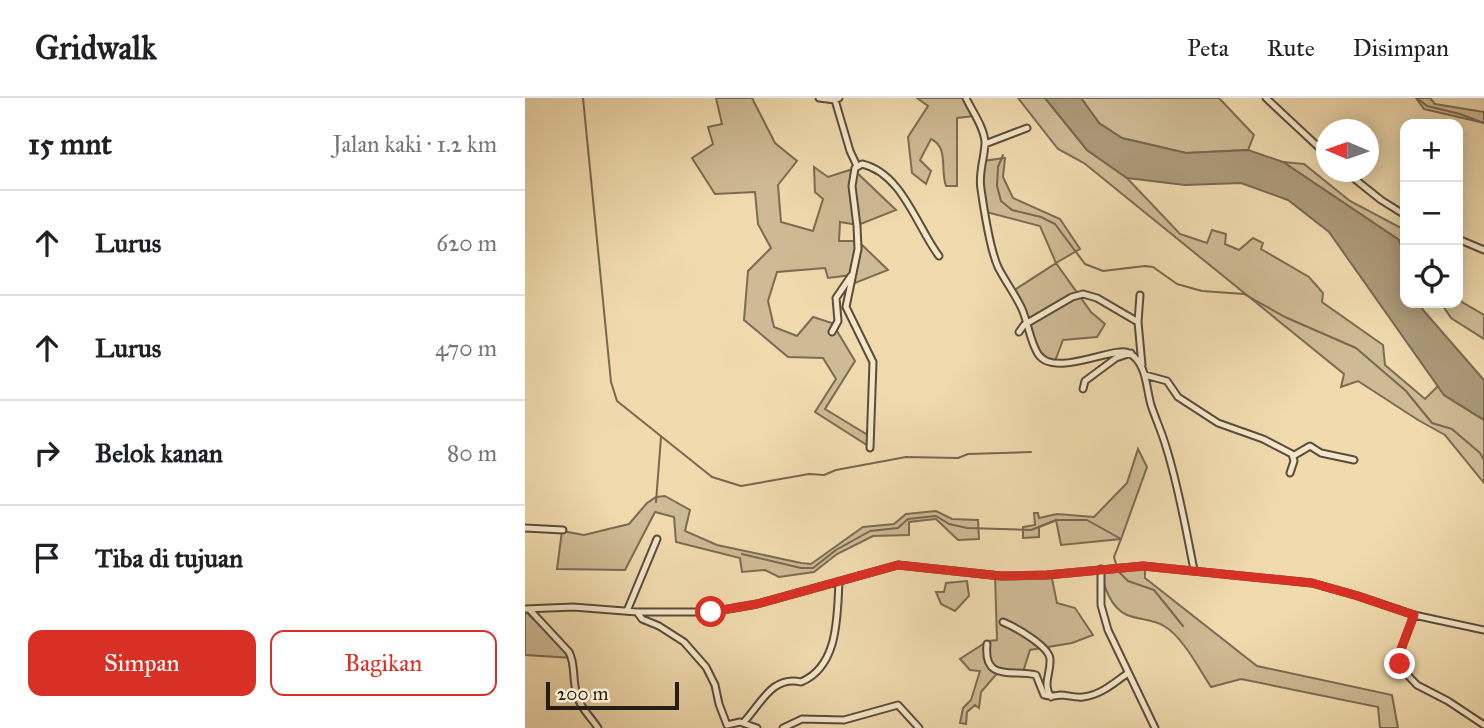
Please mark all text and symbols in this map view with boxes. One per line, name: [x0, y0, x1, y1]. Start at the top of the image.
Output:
text: Gridwalk: [35, 28, 157, 68]
text: Peta: [1187, 33, 1229, 63]
text: Rute: [1267, 33, 1315, 63]
text: Disimpan: [1353, 33, 1449, 63]
north arrow: [1316, 119, 1379, 182]
map controls: [1400, 119, 1463, 308]
button: +: [1400, 119, 1463, 182]
text: 15 mnt: [28, 126, 112, 162]
text: Jalan kaki · 1.2 km: [333, 130, 497, 158]
button: −: [1400, 182, 1463, 245]
icon: ahead: [28, 224, 66, 262]
text: Lurus: [95, 227, 161, 259]
text: 620 m: [436, 229, 497, 257]
button: locate: [1400, 245, 1463, 308]
icon: ahead: [28, 329, 66, 367]
text: Lurus: [95, 332, 161, 364]
text: 470 m: [435, 334, 497, 362]
icon: right: [28, 434, 66, 472]
text: Belok kanan: [95, 437, 223, 469]
text: 80 m: [447, 439, 497, 467]
icon: arrive: [28, 539, 66, 577]
text: Tiba di tujuan: [95, 542, 243, 574]
route start: [695, 596, 726, 627]
button: Simpan: [28, 630, 256, 696]
button: Bagikan: [270, 630, 497, 696]
route end: [1384, 648, 1415, 679]
scale bar: [546, 679, 679, 711]
text: 200 m: [557, 682, 609, 705]

